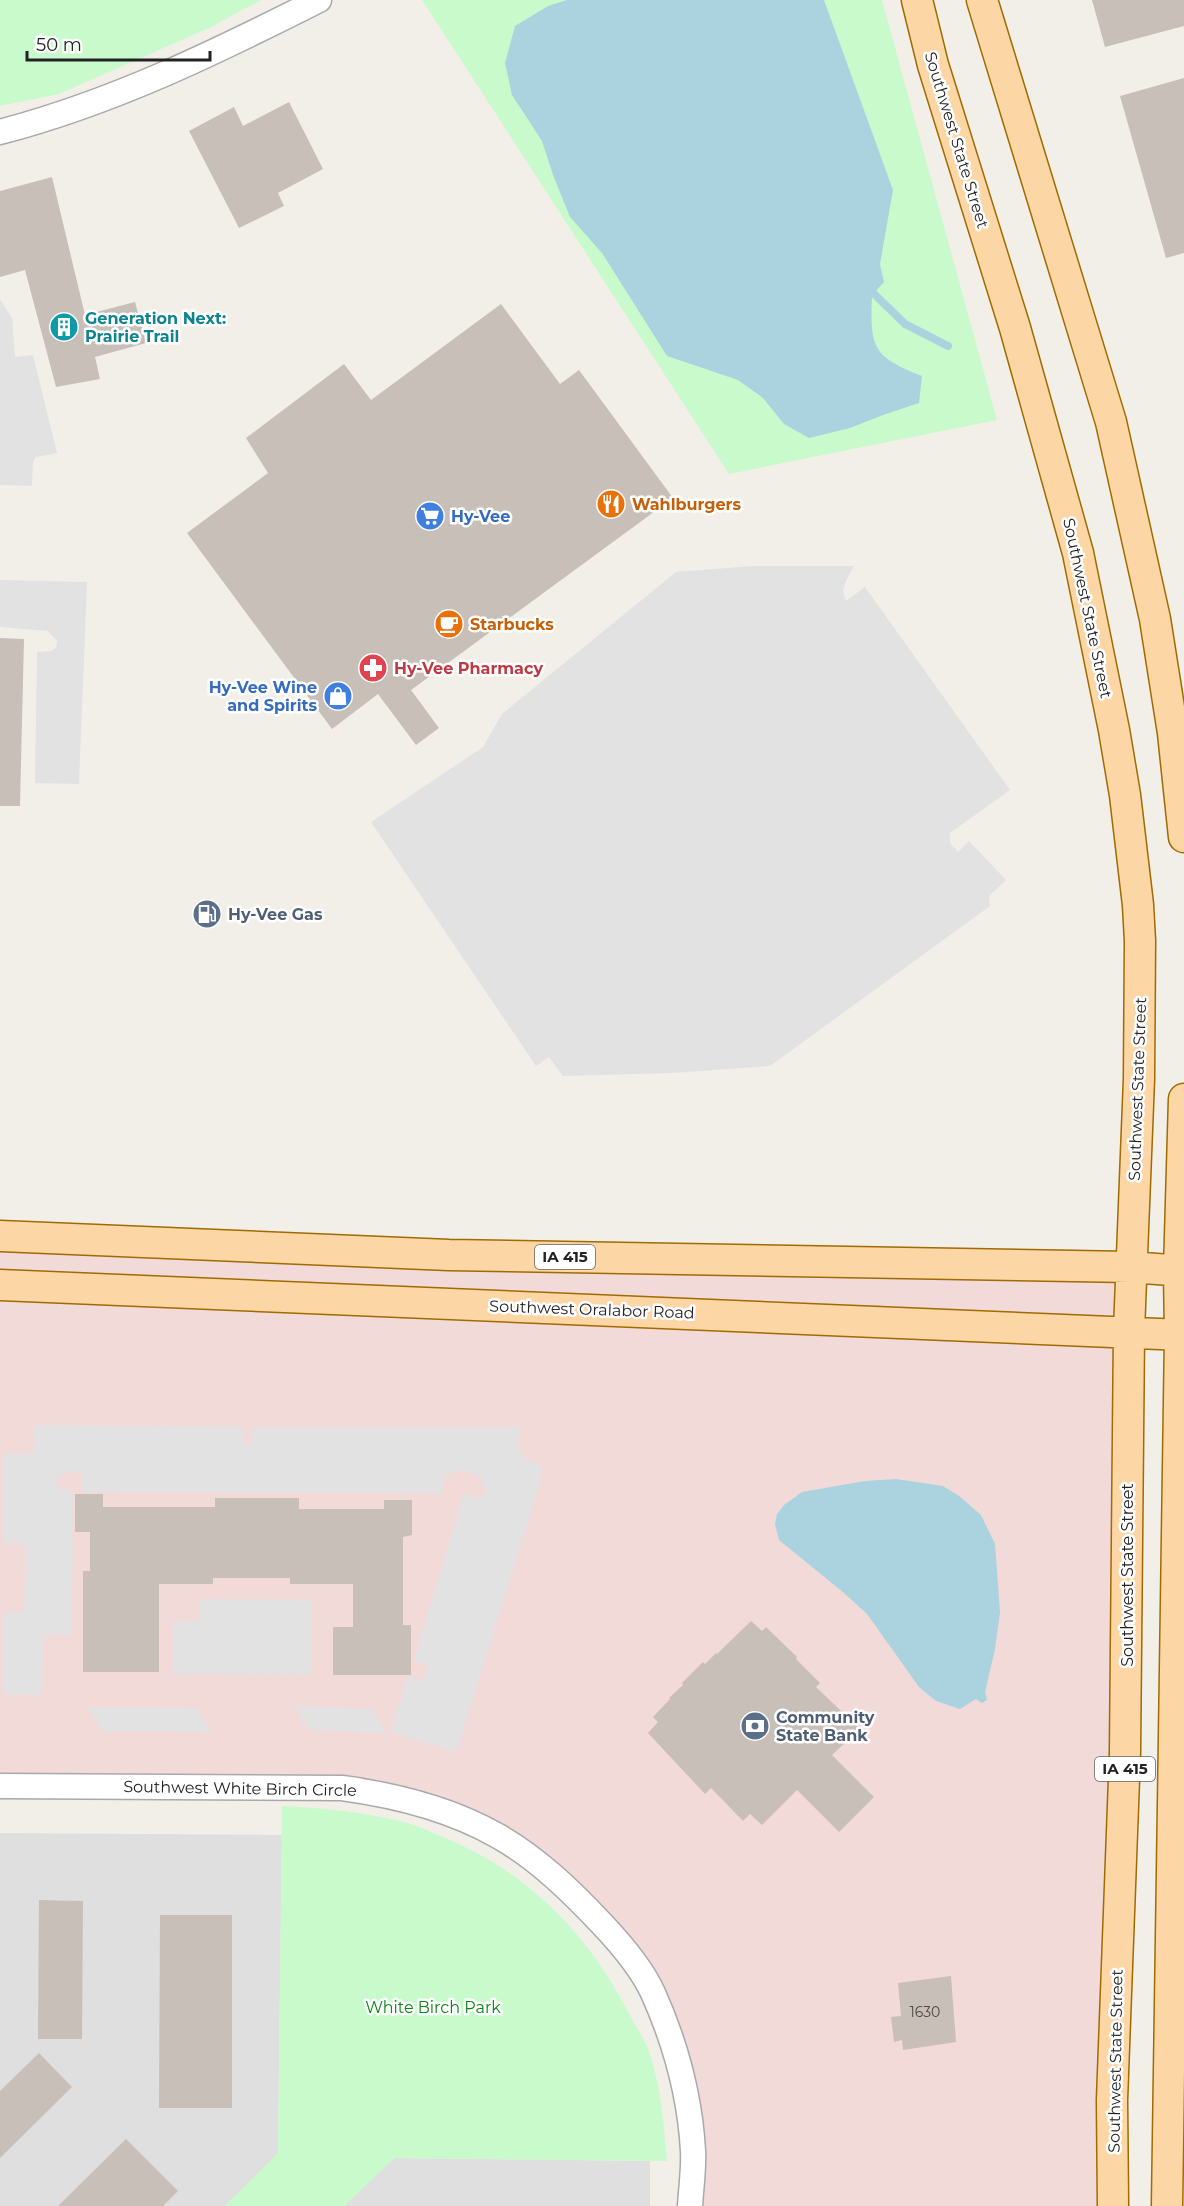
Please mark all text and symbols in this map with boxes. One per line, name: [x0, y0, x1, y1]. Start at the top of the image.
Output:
scale bar: [27, 24, 210, 62]
text: 50 m: [36, 34, 82, 56]
street label: Southwest State Street: [921, 50, 993, 231]
place label: Generation Next: Prairie Trail: [85, 309, 226, 346]
building icon: Generation Next: Prairie Trail: [48, 311, 80, 343]
restaurant icon: Wahlburgers: [595, 488, 627, 520]
place label: Wahlburgers: [632, 495, 741, 514]
supermarket icon: Hy-Vee: [414, 500, 446, 532]
place label: Hy-Vee: [451, 507, 510, 526]
street label: Southwest State Street: [1059, 516, 1116, 700]
cafe icon: Starbucks: [433, 608, 465, 640]
place label: Starbucks: [470, 615, 554, 634]
pharmacy icon: Hy-Vee Pharmacy: [357, 652, 389, 684]
place label: Hy-Vee Pharmacy: [394, 659, 543, 678]
place label: Hy-Vee Wine and Spirits: [209, 678, 317, 715]
shop icon: Hy-Vee Wine and Spirits: [322, 680, 354, 712]
fuel station icon: Hy-Vee Gas: [191, 898, 223, 930]
place label: Hy-Vee Gas: [228, 905, 323, 924]
street label: Southwest State Street: [1125, 996, 1150, 1181]
road number: IA 415: [535, 1245, 595, 1269]
street label: Southwest Oralabor Road: [489, 1296, 695, 1323]
street label: Southwest State Street: [1118, 1483, 1137, 1667]
place label: Community State Bank: [776, 1708, 875, 1745]
bank icon: Community State Bank: [739, 1710, 771, 1742]
road number: IA 415: [1095, 1757, 1155, 1781]
street label: Southwest White Birch Circle: [123, 1777, 357, 1800]
street label: Southwest State Street: [1104, 1969, 1127, 2153]
park label: White Birch Park: [365, 1998, 501, 2017]
house number: 1630: [910, 2003, 940, 2021]

